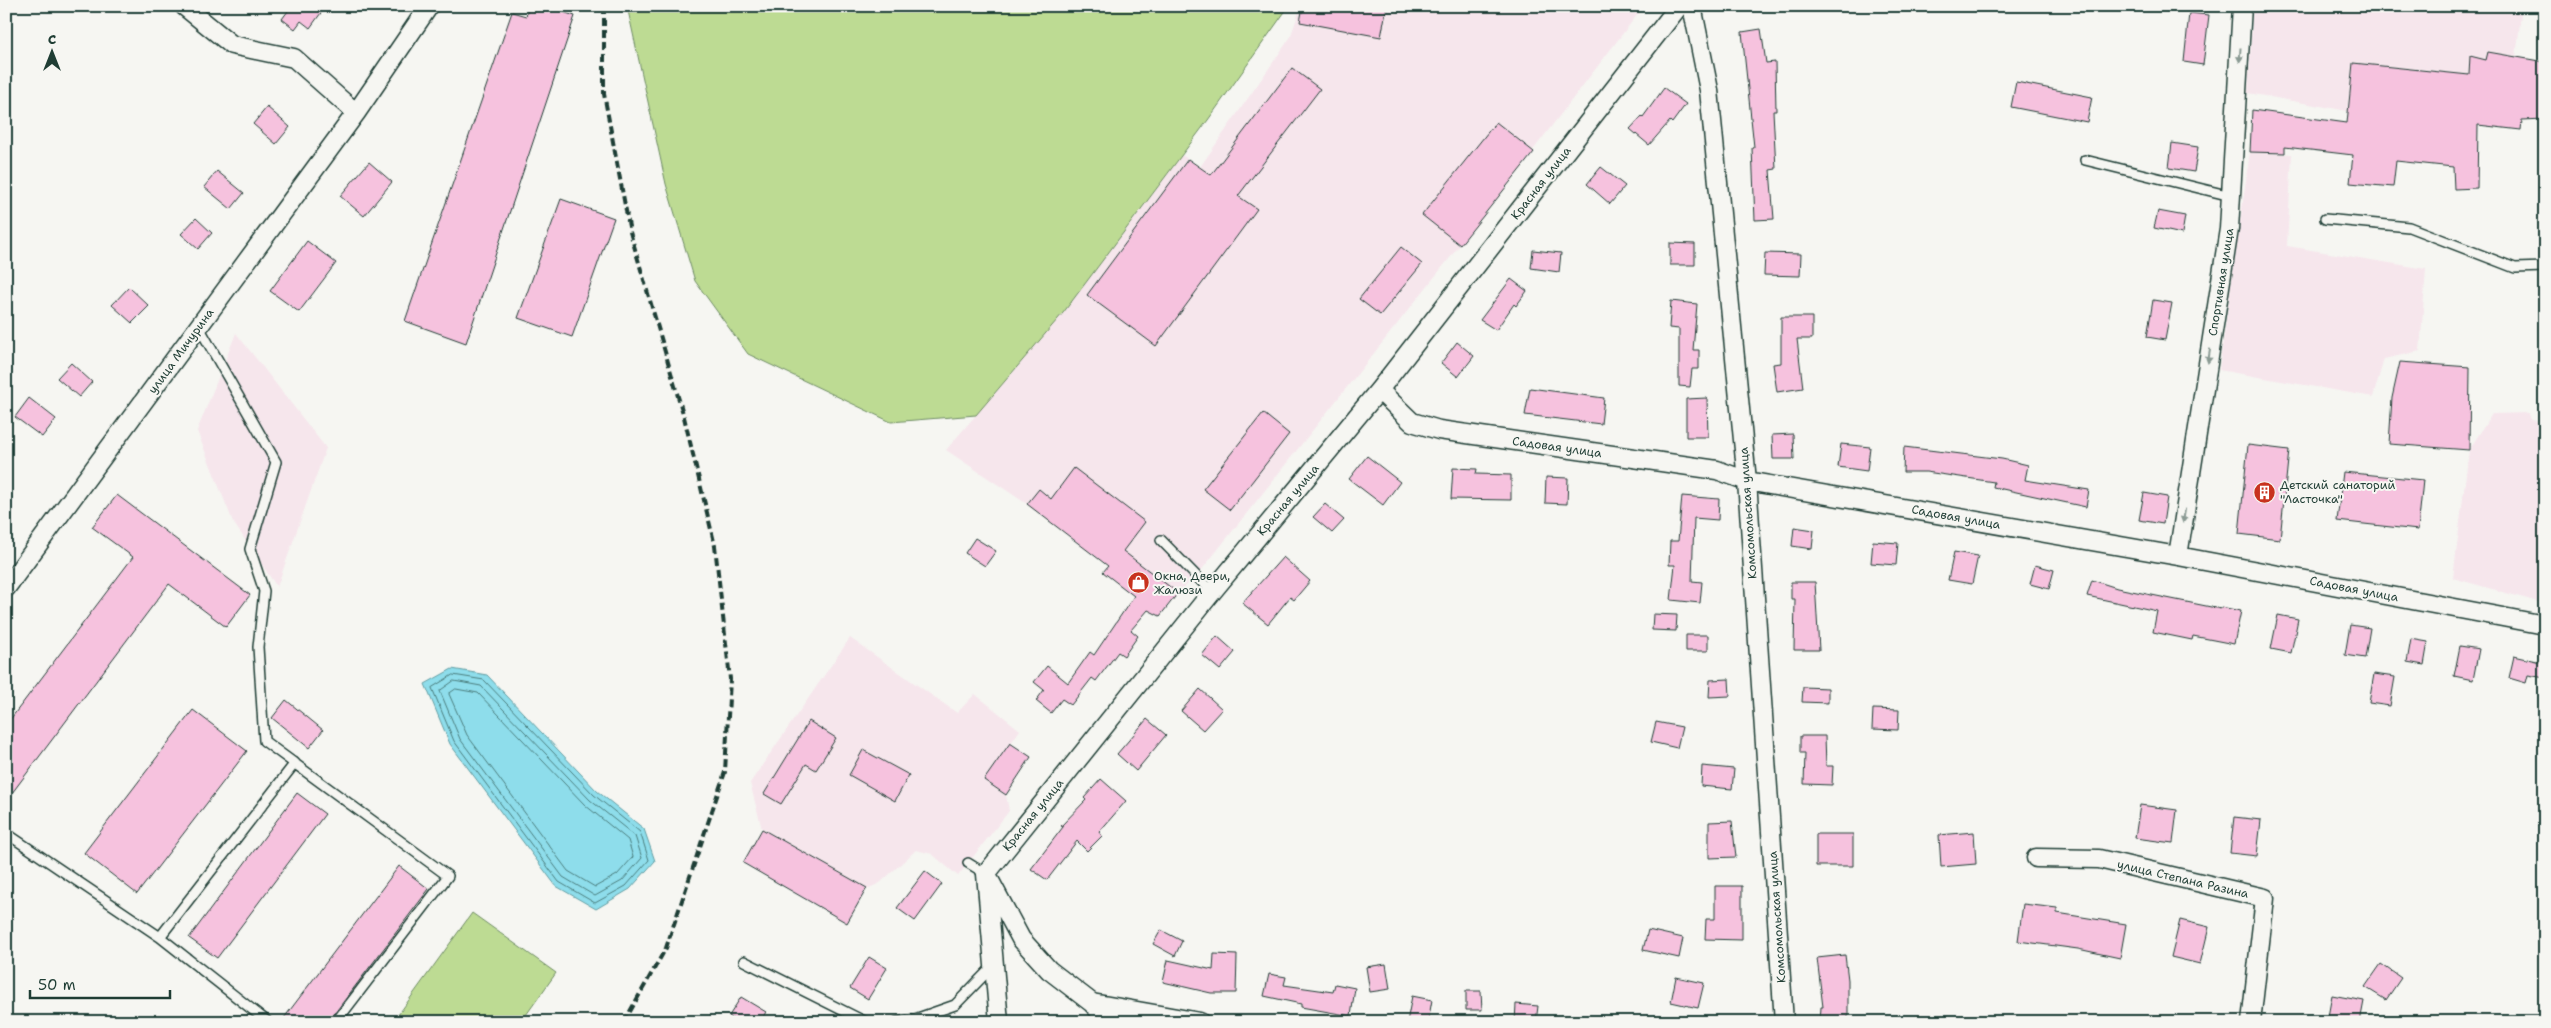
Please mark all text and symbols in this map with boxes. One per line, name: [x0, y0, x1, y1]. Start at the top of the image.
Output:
north arrow: [28, 28, 78, 78]
text: С: [48, 30, 56, 48]
one-way arrow: [2236, 47, 2244, 63]
street label: Красная улица: [1507, 143, 1575, 223]
street label: Спортивная улица: [2205, 226, 2238, 337]
street label: улица Мичурина: [145, 305, 218, 397]
one-way arrow: [2205, 348, 2213, 364]
street label: Садовая улица: [1511, 433, 1603, 461]
street label: Комсомольская улица: [1735, 446, 1761, 580]
street label: Красная улица: [1253, 460, 1323, 539]
place label: Детский санаторий "Ласточка": [2280, 477, 2396, 507]
building icon: Детский санаторий "Ласточка": [2252, 480, 2276, 504]
street label: Садовая улица: [1910, 501, 2002, 533]
one-way arrow: [2180, 508, 2188, 524]
place label: Окна, Двери, Жалюзи: [1154, 568, 1230, 598]
shop icon: Окна, Двери, Жалюзи: [1126, 571, 1150, 595]
street label: Садовая улица: [2308, 573, 2400, 606]
street label: Красная улица: [999, 775, 1067, 855]
street label: Комсомольская улица: [1764, 850, 1790, 984]
street label: улица Степана Разина: [2116, 856, 2251, 902]
scale bar: [30, 968, 170, 1000]
text: 50 m: [38, 975, 76, 995]

